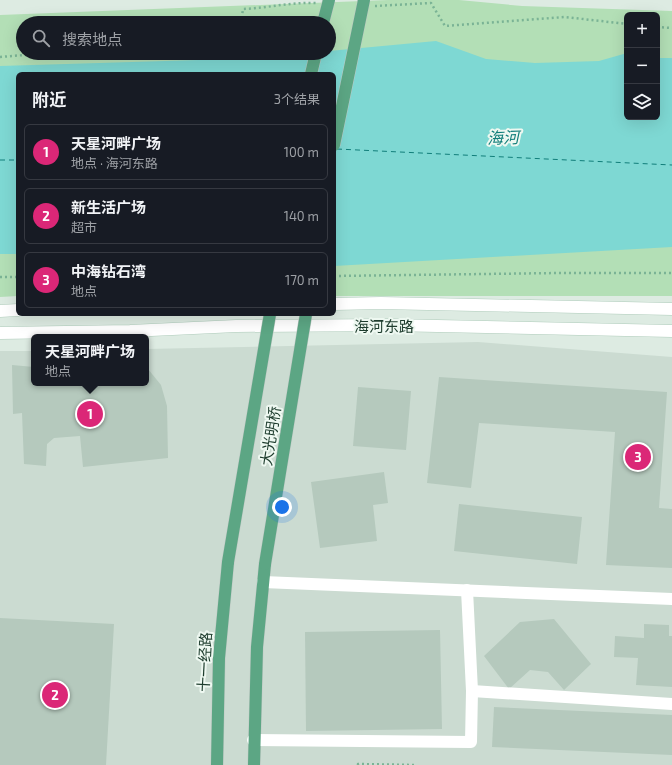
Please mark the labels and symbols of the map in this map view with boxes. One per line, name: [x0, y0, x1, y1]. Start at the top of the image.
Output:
water label: 海河: [487, 127, 522, 147]
street label: 海河东路: [354, 317, 414, 335]
pin: 1: [77, 399, 103, 429]
street label: 大光明桥: [256, 405, 284, 467]
pin: 3: [625, 442, 651, 472]
your location: [272, 497, 292, 517]
street label: 十一经路: [193, 632, 215, 692]
pin: 2: [42, 680, 68, 710]

